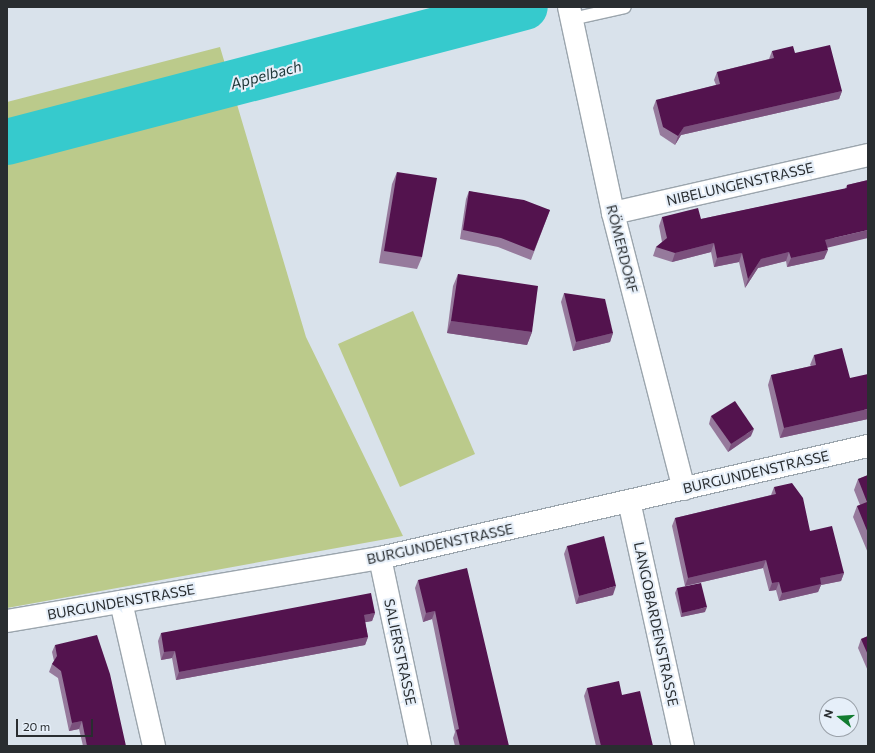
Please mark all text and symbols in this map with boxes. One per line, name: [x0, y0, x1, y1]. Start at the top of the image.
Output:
water label: Appelbach: [229, 57, 303, 93]
street label: NIBELUNGENSTRASSE: [665, 159, 815, 209]
street label: RÖMERDORF: [603, 203, 641, 295]
street label: BURGUNDENSTRASSE: [681, 447, 831, 497]
street label: BURGUNDENSTRASSE: [365, 520, 515, 568]
street label: LANGOBARDENSTRASSE: [630, 540, 682, 708]
street label: BURGUNDENSTRASSE: [46, 581, 196, 623]
street label: SALIERSTRASSE: [381, 597, 419, 707]
north arrow: [819, 697, 859, 737]
text: N: [821, 708, 835, 719]
scale bar: [18, 711, 95, 737]
text: 20 m: [23, 719, 50, 733]

